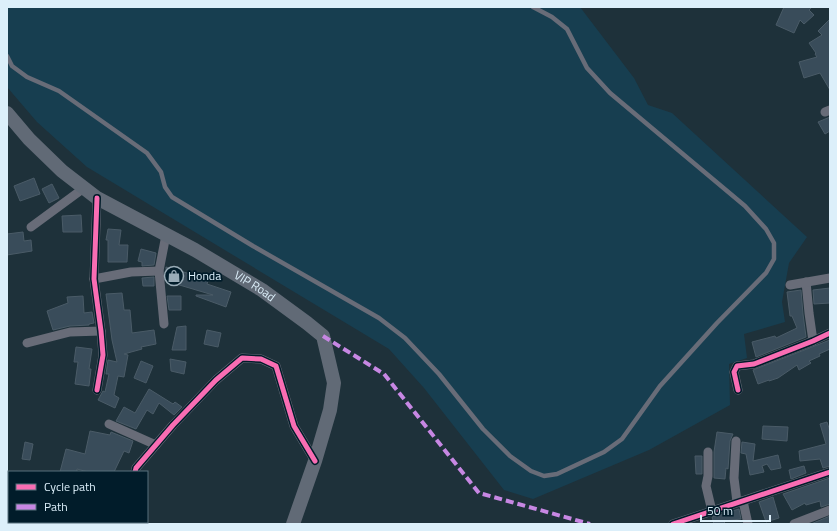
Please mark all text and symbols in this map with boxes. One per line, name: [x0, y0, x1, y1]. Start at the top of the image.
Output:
shop icon: Honda: [163, 265, 185, 287]
street label: VIP Road: [231, 265, 280, 306]
place label: Honda: [188, 266, 221, 285]
legend: [8, 471, 148, 523]
text: Cycle path: [44, 477, 96, 496]
text: Path: [44, 497, 68, 516]
scale bar: [701, 497, 770, 523]
text: 50 m: [707, 501, 733, 520]

